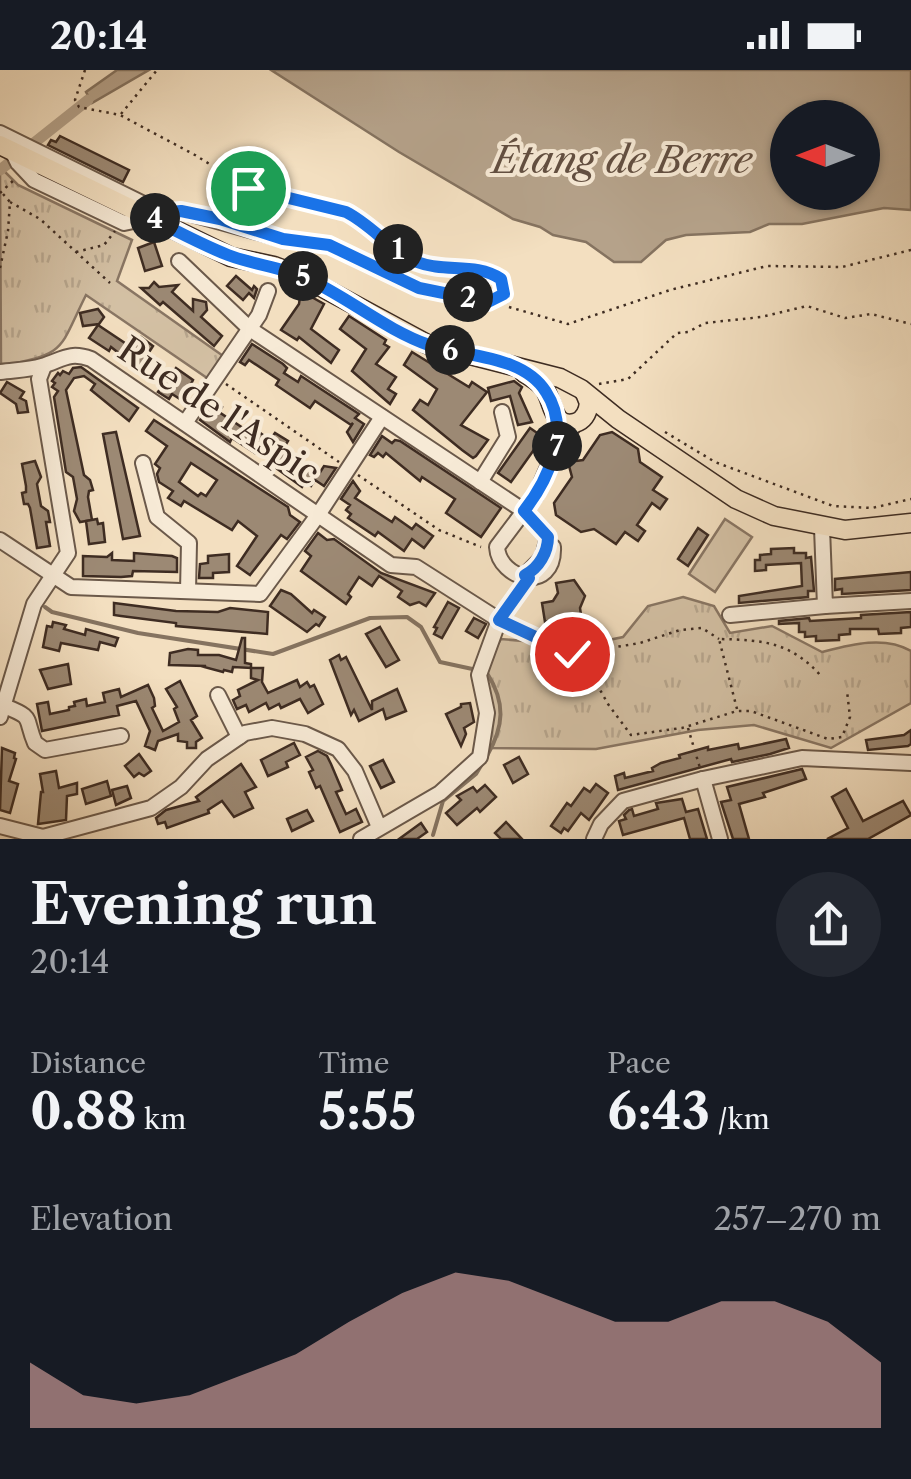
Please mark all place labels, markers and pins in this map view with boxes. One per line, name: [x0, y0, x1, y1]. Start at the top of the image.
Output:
pin: [206, 146, 291, 231]
pin: 4: [130, 193, 180, 243]
pin: 1: [373, 224, 423, 274]
pin: 5: [278, 251, 328, 301]
pin: 2: [443, 272, 493, 322]
pin: 6: [425, 325, 475, 375]
pin: 7: [532, 421, 582, 471]
pin: [530, 612, 615, 697]

